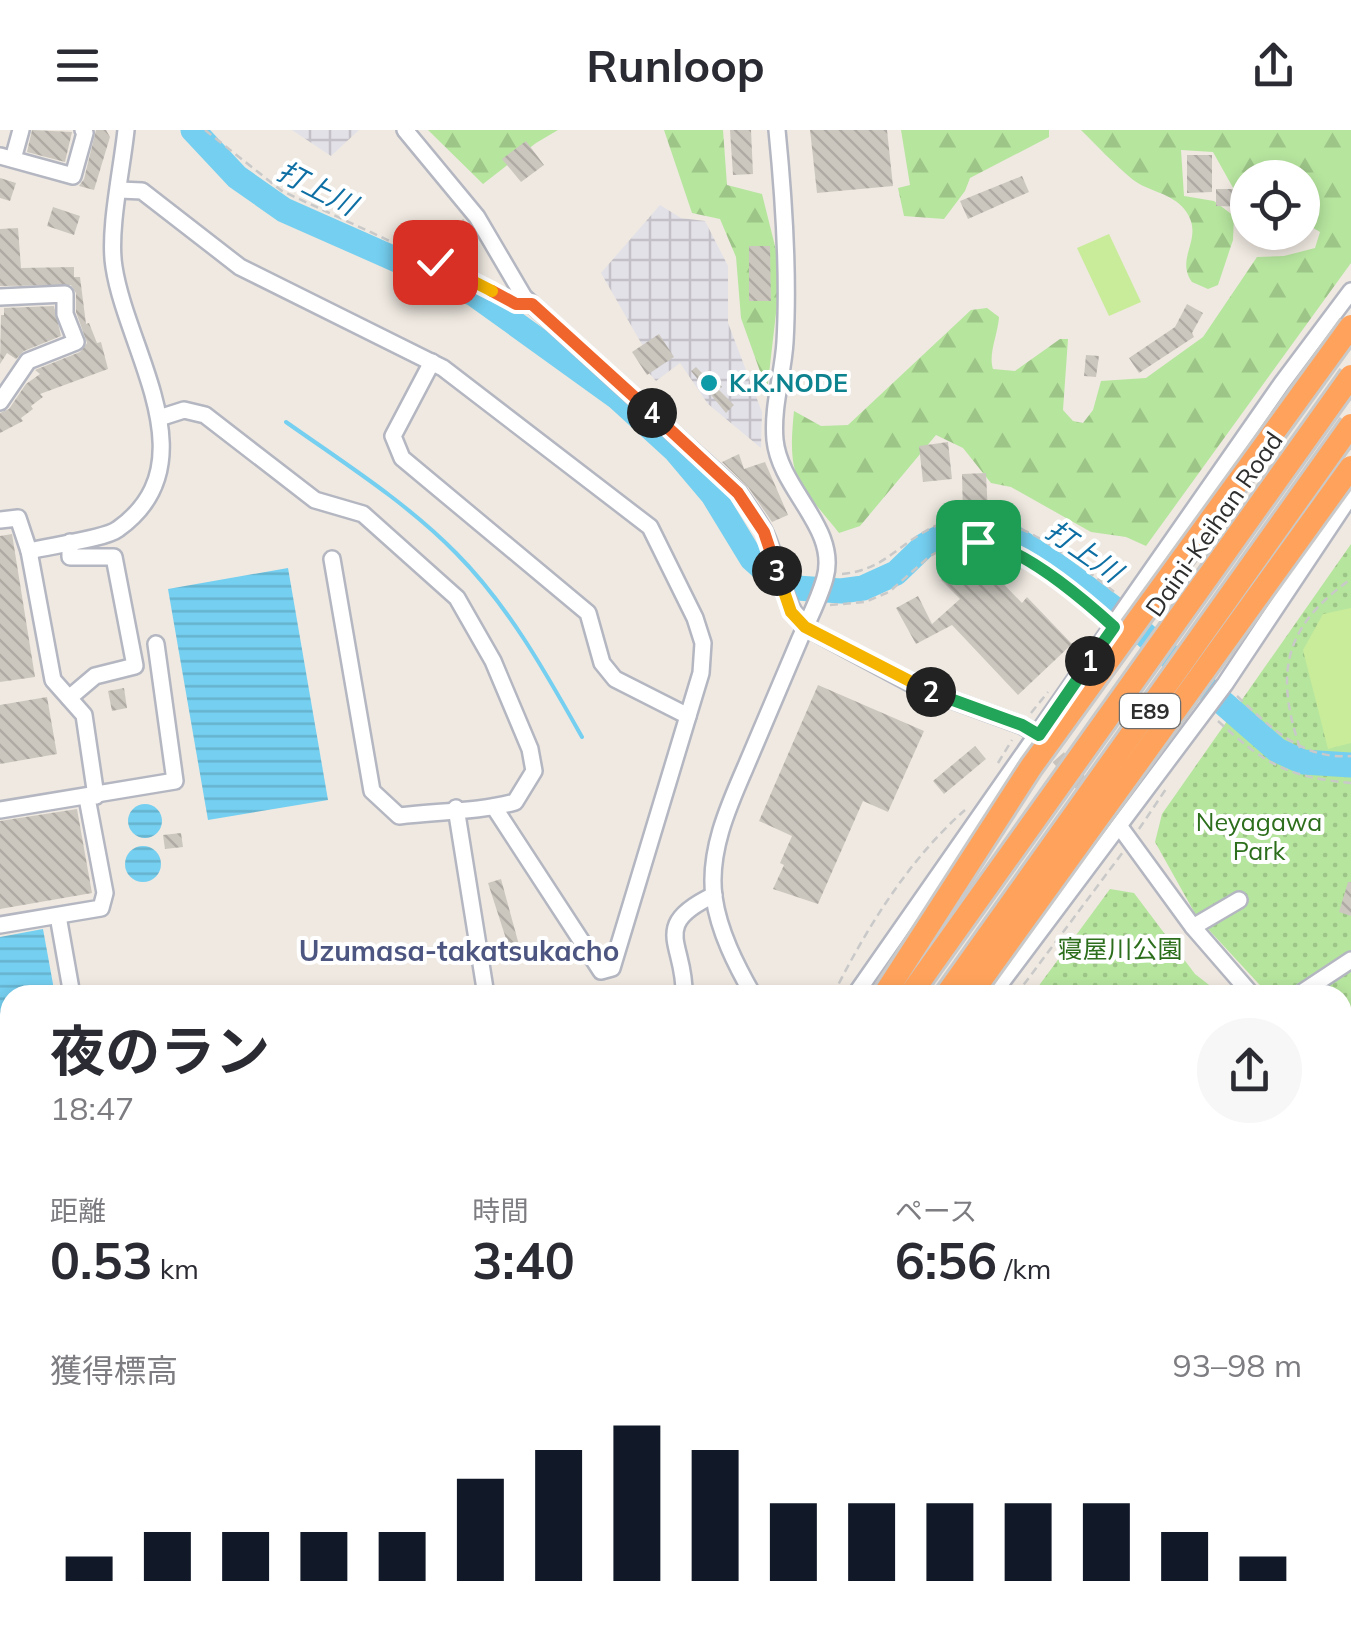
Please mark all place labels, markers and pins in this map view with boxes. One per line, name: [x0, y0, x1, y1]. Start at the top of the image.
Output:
pin: [393, 220, 478, 305]
place label: K.K.NODE: [729, 367, 848, 398]
marker: K.K.NODE: [698, 372, 720, 394]
pin: 4: [627, 388, 677, 438]
pin: [936, 500, 1021, 585]
pin: 3: [752, 546, 802, 596]
pin: 1: [1065, 636, 1115, 686]
pin: 2: [906, 667, 956, 717]

